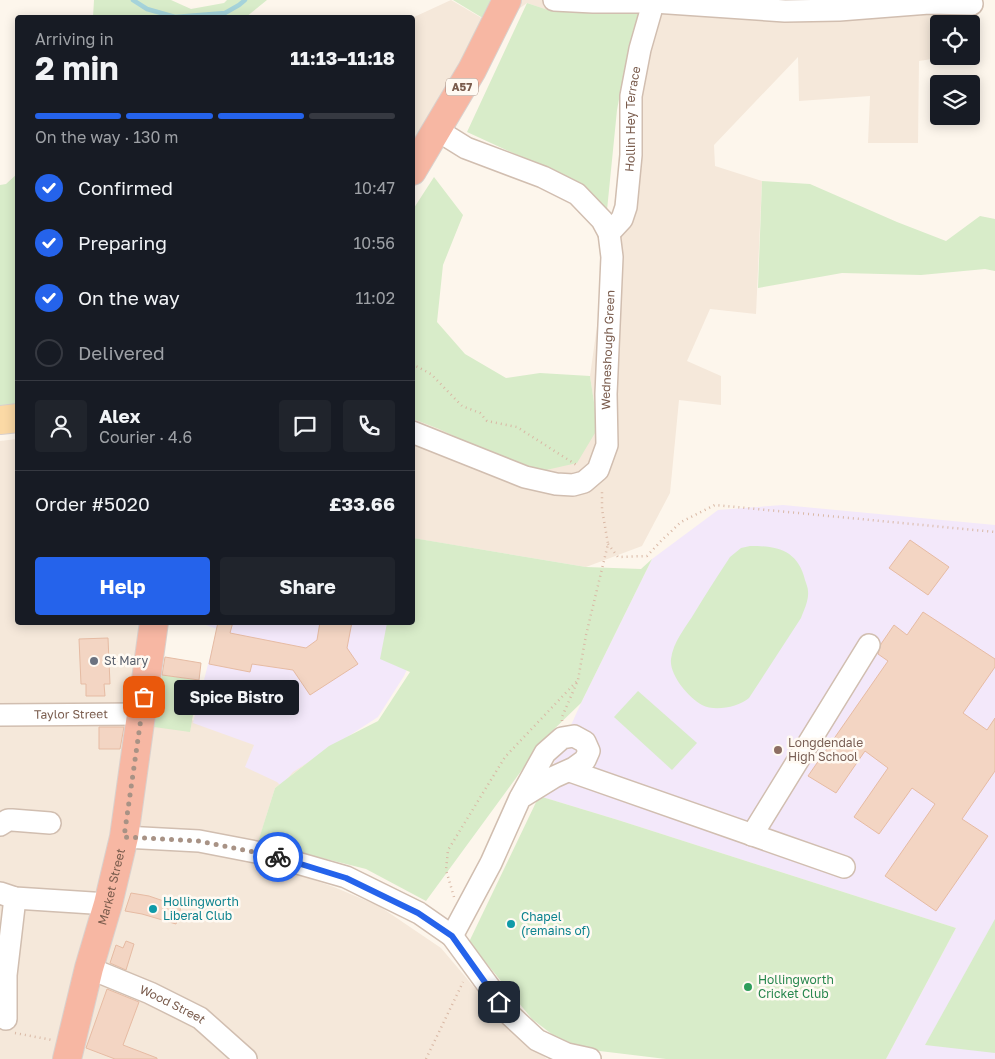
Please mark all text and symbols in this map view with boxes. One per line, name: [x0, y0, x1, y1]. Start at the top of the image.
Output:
map controls: [930, 15, 980, 125]
button: locate: [930, 15, 980, 65]
text: Arriving in: [35, 29, 114, 49]
text: 11:13–11:18: [290, 46, 395, 69]
text: 2 min: [35, 49, 119, 87]
street label: Hollin Hey Terrace: [621, 65, 644, 173]
button: layers: [930, 75, 980, 125]
road number: A57: [446, 78, 478, 95]
text: On the way · 130 m: [35, 127, 179, 147]
icon: check: [35, 174, 63, 202]
text: Confirmed: [78, 176, 173, 199]
text: 10:47: [354, 178, 395, 198]
icon: check: [35, 229, 63, 257]
text: Preparing: [78, 231, 167, 254]
text: 10:56: [354, 233, 395, 253]
icon: check: [35, 284, 63, 312]
text: On the way: [78, 286, 180, 309]
text: 11:02: [355, 288, 395, 308]
street label: Wedneshough Green: [598, 290, 618, 410]
text: Delivered: [78, 341, 165, 364]
button: person: [35, 400, 87, 452]
button: chat: [279, 400, 331, 452]
button: phone: [343, 400, 395, 452]
text: Alex: [99, 404, 140, 427]
text: Courier · 4.6: [99, 427, 192, 447]
text: Order #5020: [35, 492, 150, 515]
text: £33.66: [329, 492, 395, 515]
button: Help: [35, 557, 210, 615]
button: Share: [220, 557, 395, 615]
place label: St Mary: [104, 653, 148, 668]
marker: St Mary: [88, 655, 100, 667]
pin: [123, 676, 165, 718]
callout: Spice Bistro: [174, 680, 299, 714]
icon: bag: [130, 683, 158, 711]
text: Spice Bistro: [189, 687, 284, 707]
street label: Taylor Street: [34, 706, 108, 722]
place label: Longdendale High School: [788, 735, 863, 764]
marker: Longdendale High School: [772, 744, 784, 756]
courier: [253, 832, 303, 882]
icon: bike: [264, 843, 292, 871]
street label: Market Street: [94, 847, 128, 927]
place label: Hollingworth Liberal Club: [163, 894, 239, 923]
marker: Hollingworth Liberal Club: [147, 903, 159, 915]
place label: Chapel (remains of): [521, 909, 590, 938]
marker: Chapel (remains of): [505, 918, 517, 930]
place label: Hollingworth Cricket Club: [758, 972, 834, 1001]
pin: [478, 981, 520, 1023]
marker: Hollingworth Cricket Club: [742, 981, 754, 993]
street label: Wood Street: [137, 982, 209, 1027]
icon: home: [485, 988, 513, 1016]

